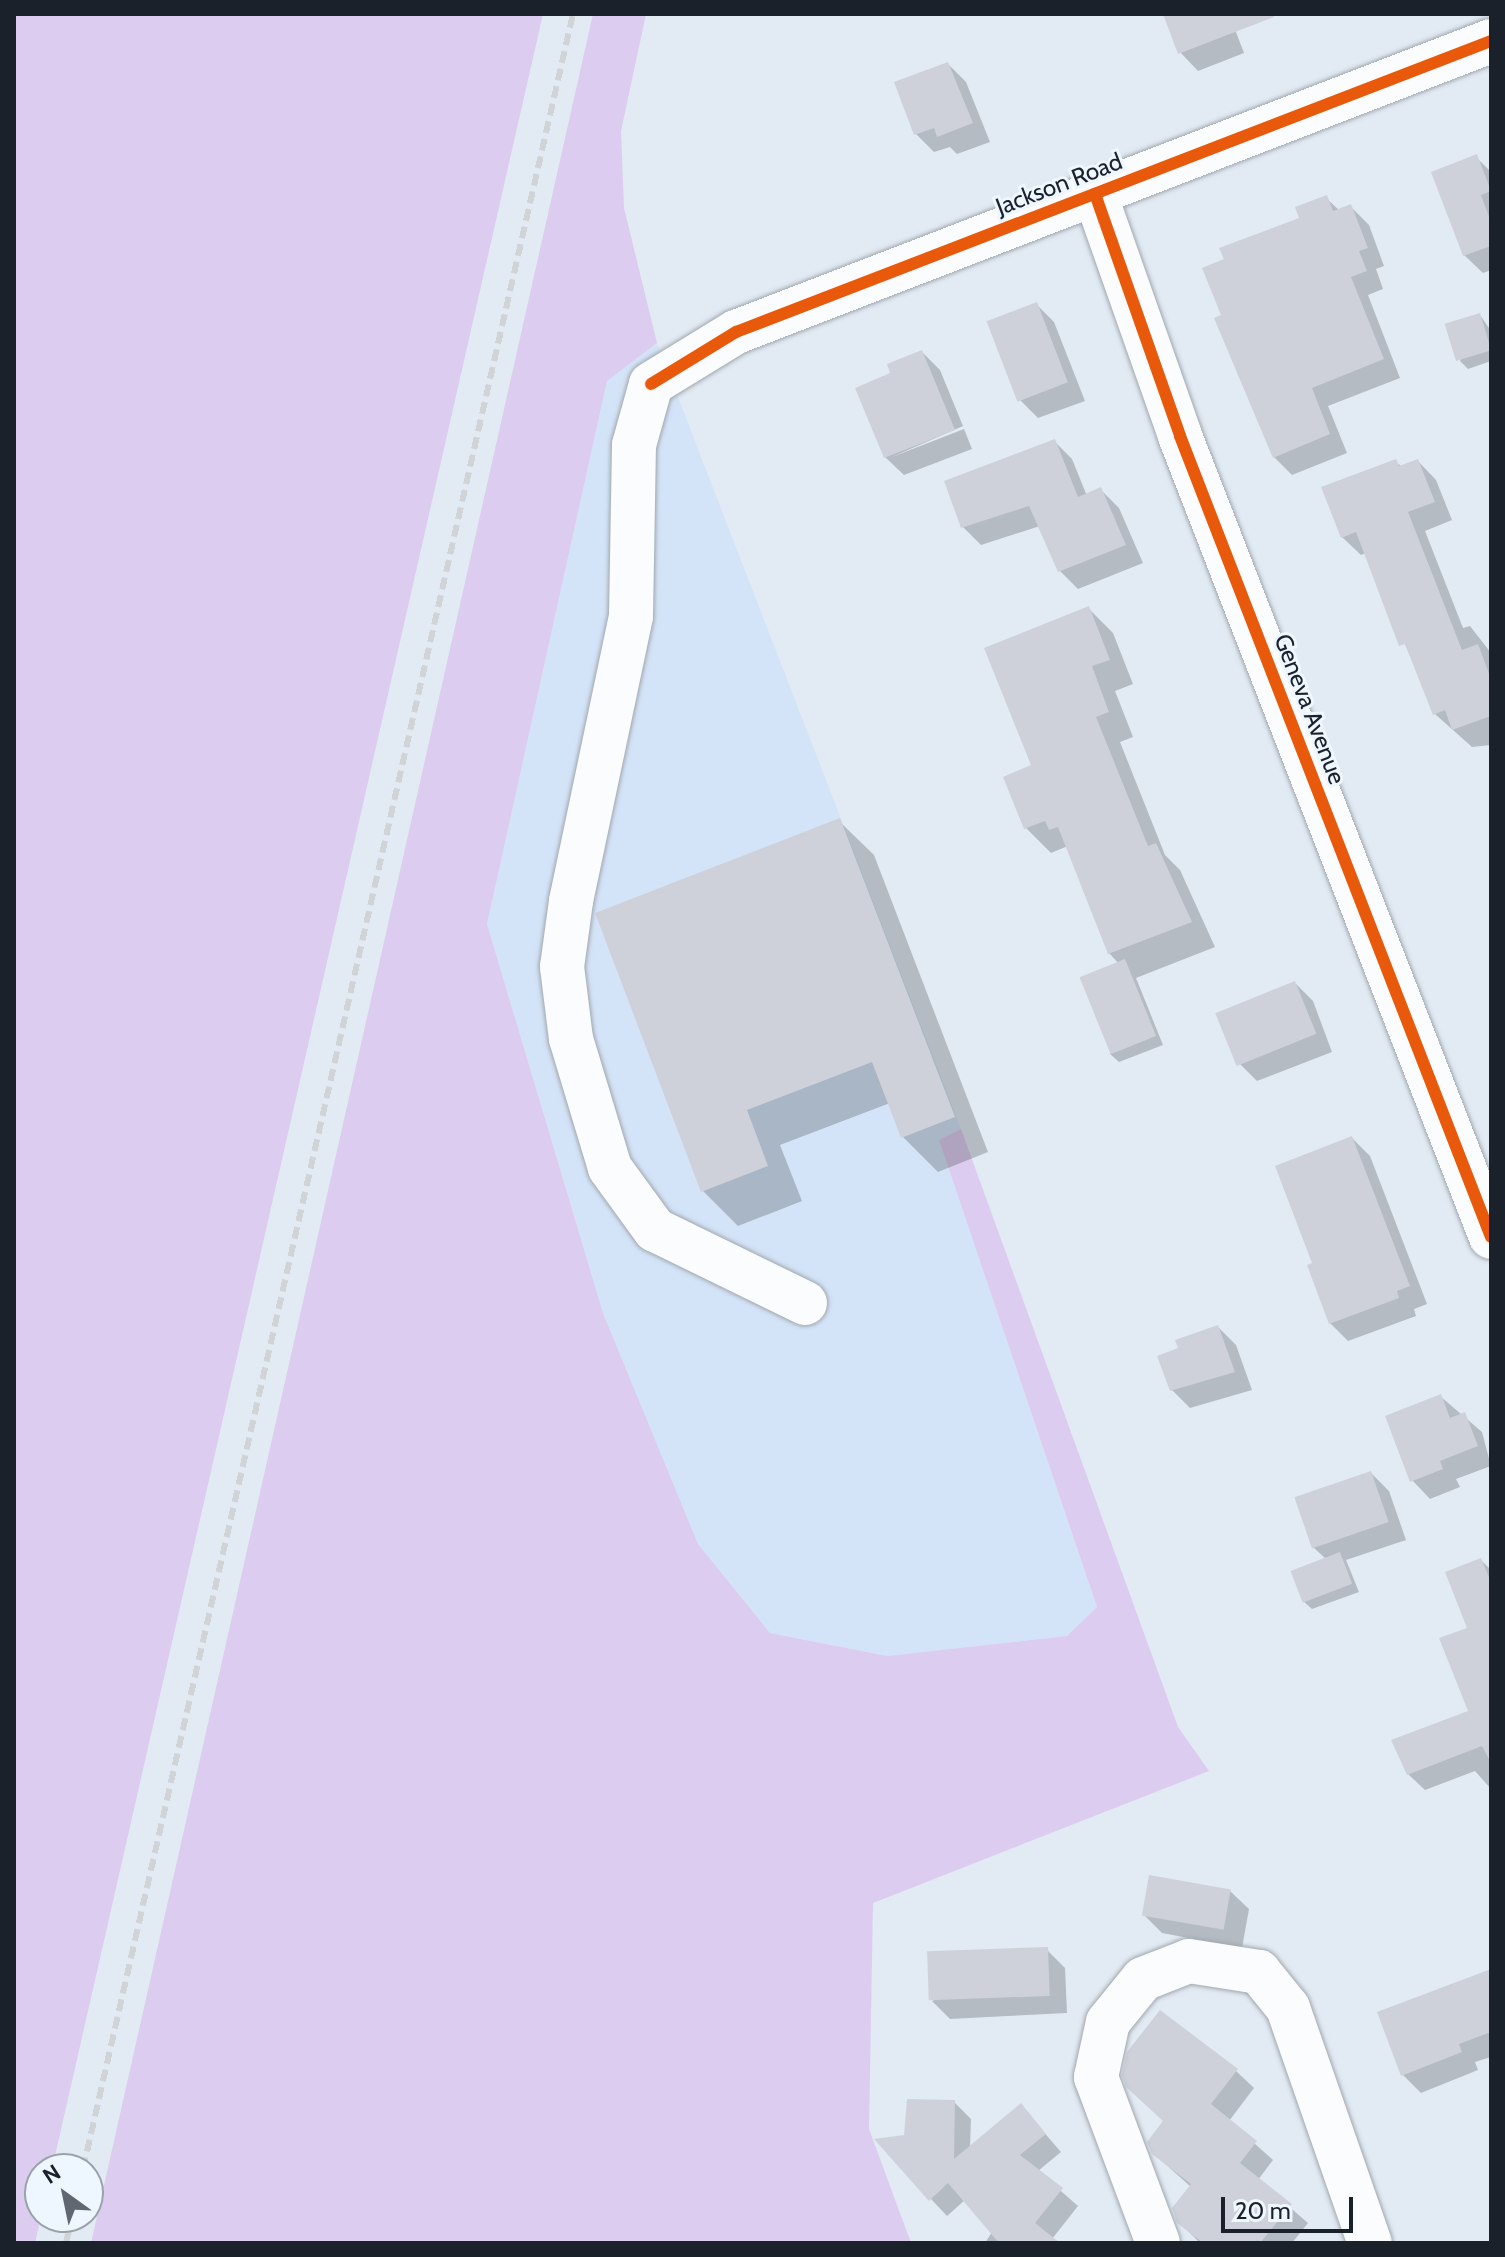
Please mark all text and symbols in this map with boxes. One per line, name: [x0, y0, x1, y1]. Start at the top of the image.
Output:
street label: Jackson Road: [992, 147, 1126, 221]
street label: Geneva Avenue: [1268, 630, 1352, 788]
north arrow: [24, 2153, 104, 2233]
text: N: [38, 2159, 66, 2190]
scale bar: [1225, 2181, 1357, 2231]
text: 20 m: [1235, 2196, 1291, 2225]

